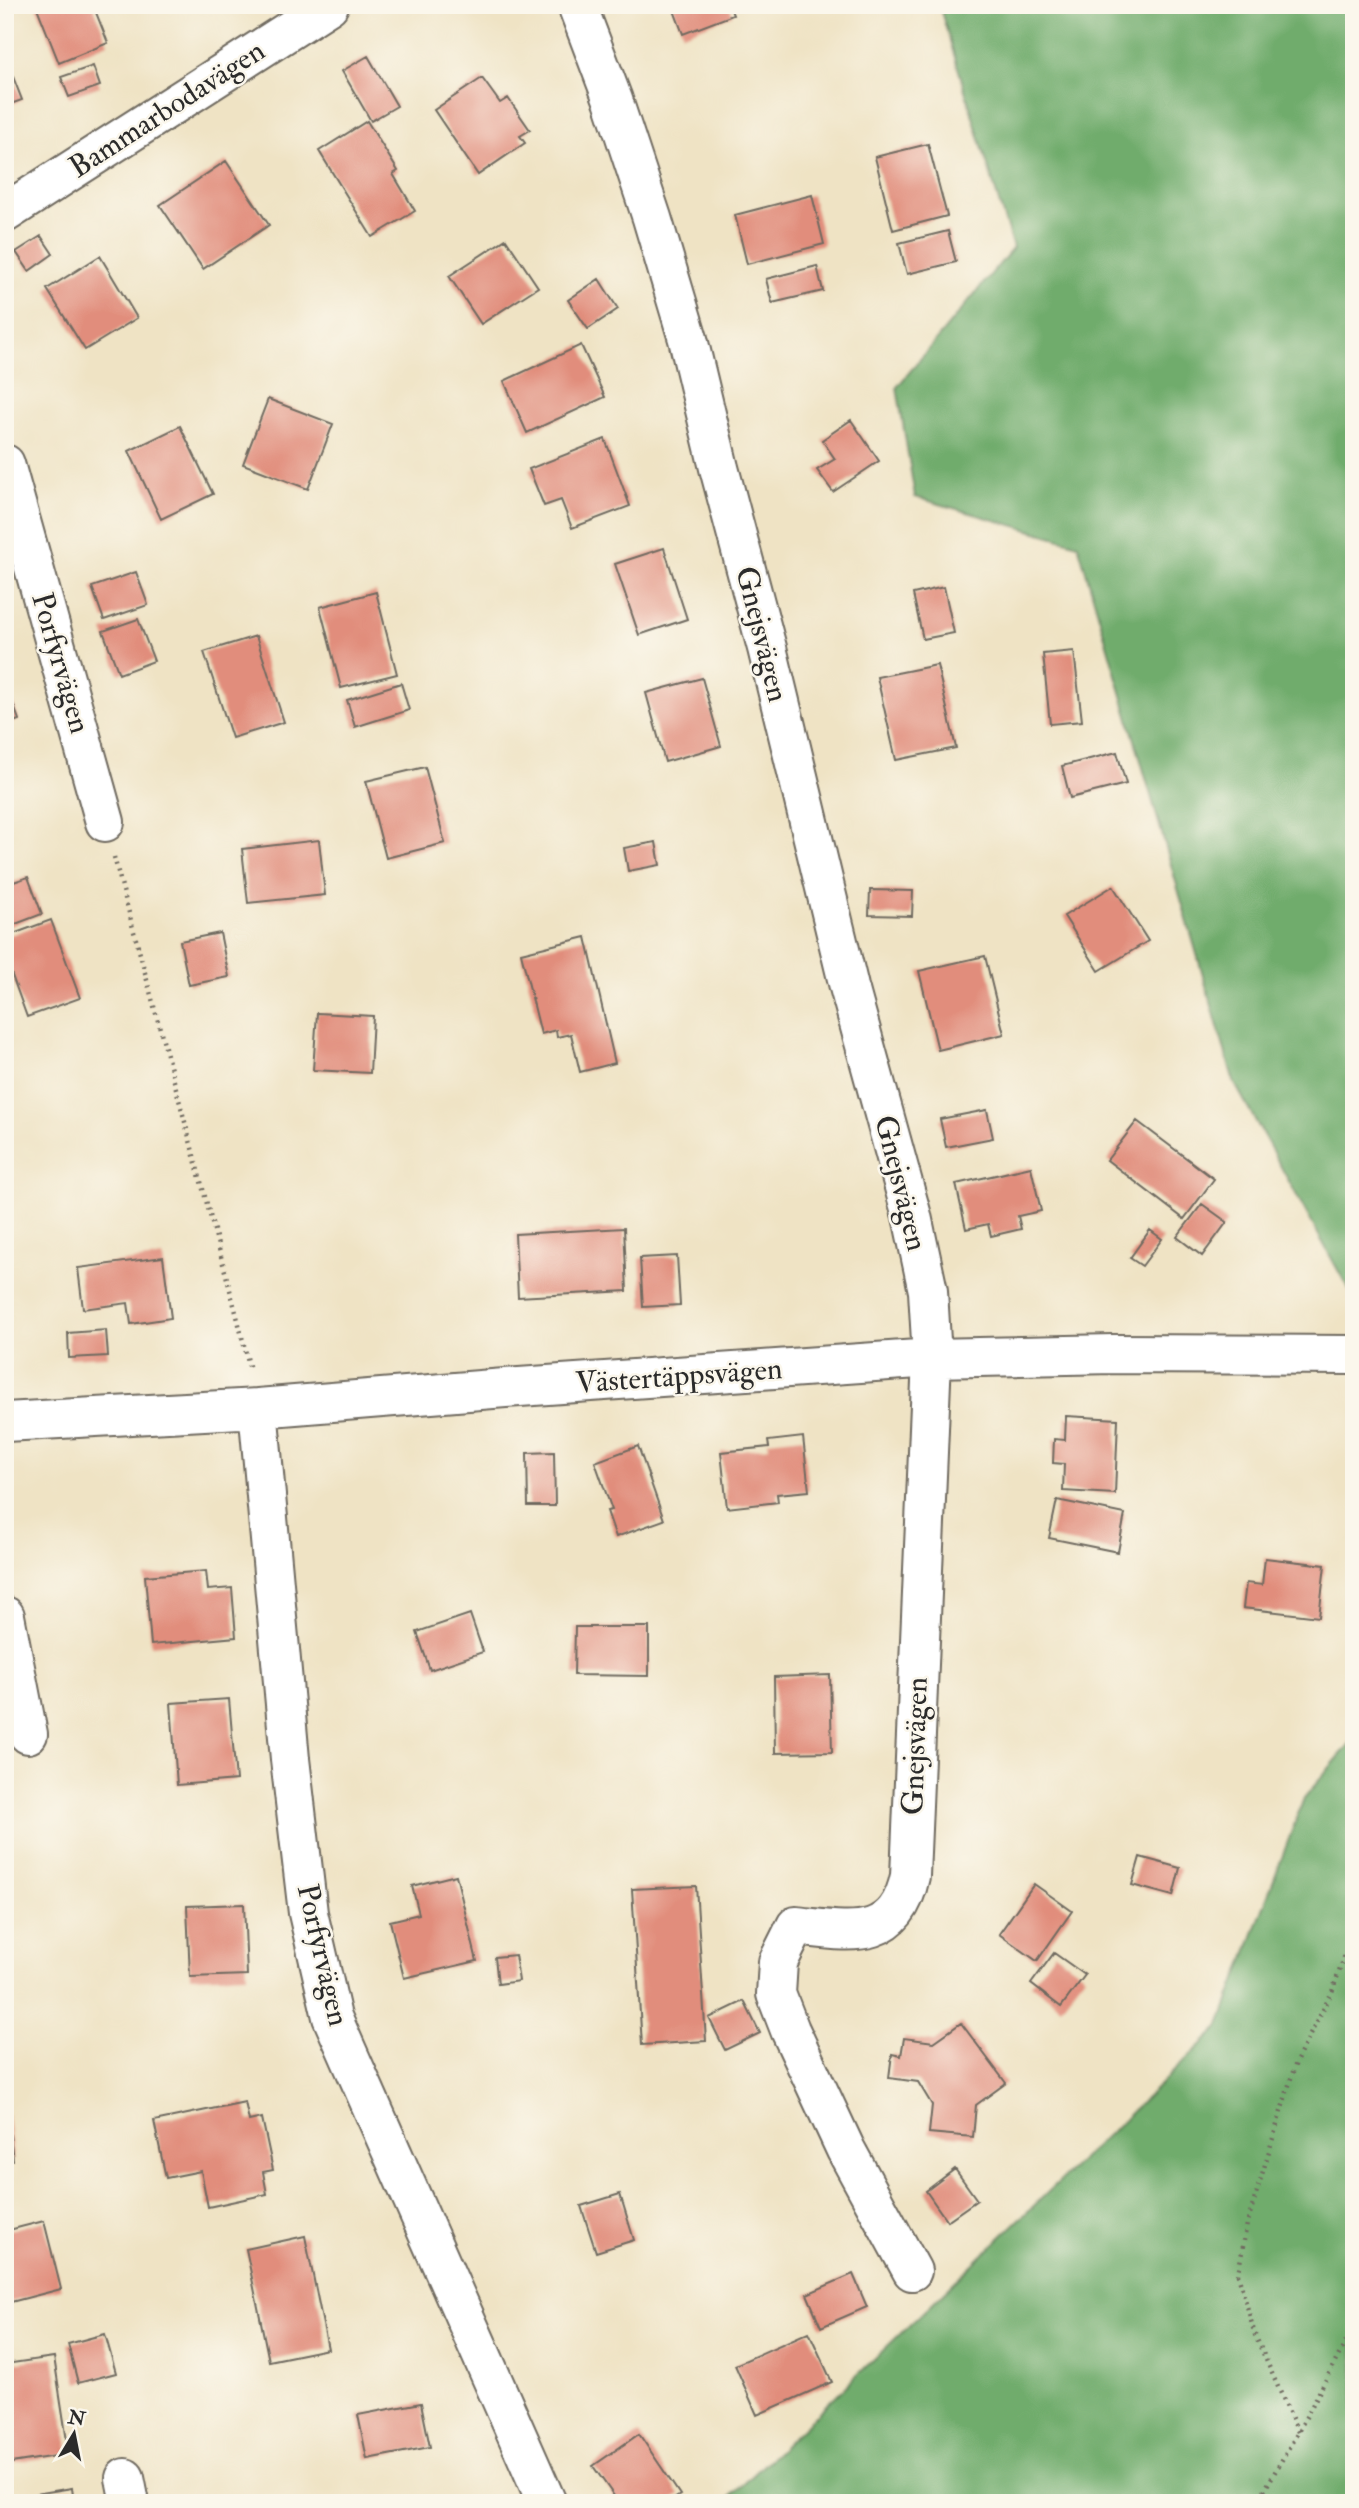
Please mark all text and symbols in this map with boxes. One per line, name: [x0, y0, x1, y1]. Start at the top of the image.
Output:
street label: Bammarbodavägen: [62, 32, 272, 186]
street label: Gnejsvägen: [727, 562, 797, 706]
street label: Porfyrvägen: [23, 588, 99, 738]
street label: Gnejsvägen: [866, 1111, 936, 1255]
street label: Västertäppsvägen: [574, 1350, 784, 1402]
street label: Gnejsvägen: [894, 1676, 936, 1816]
street label: Porfyrvägen: [289, 1880, 357, 2030]
north arrow: [38, 2400, 108, 2470]
text: N: [65, 2405, 88, 2432]

